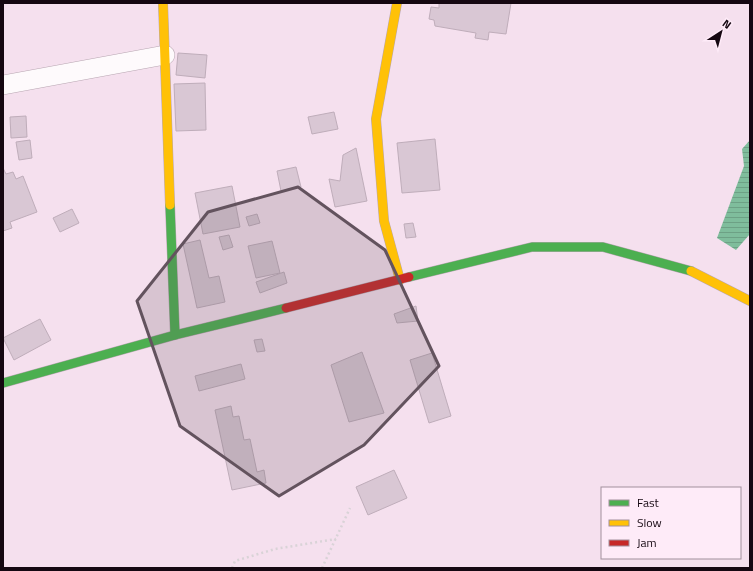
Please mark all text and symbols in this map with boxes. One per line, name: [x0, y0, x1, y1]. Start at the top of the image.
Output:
north arrow: [701, 12, 741, 52]
text: N: [719, 15, 735, 33]
legend: [601, 487, 741, 559]
text: Fast: [637, 493, 660, 512]
text: Slow: [637, 513, 662, 532]
text: Jam: [637, 533, 657, 552]

